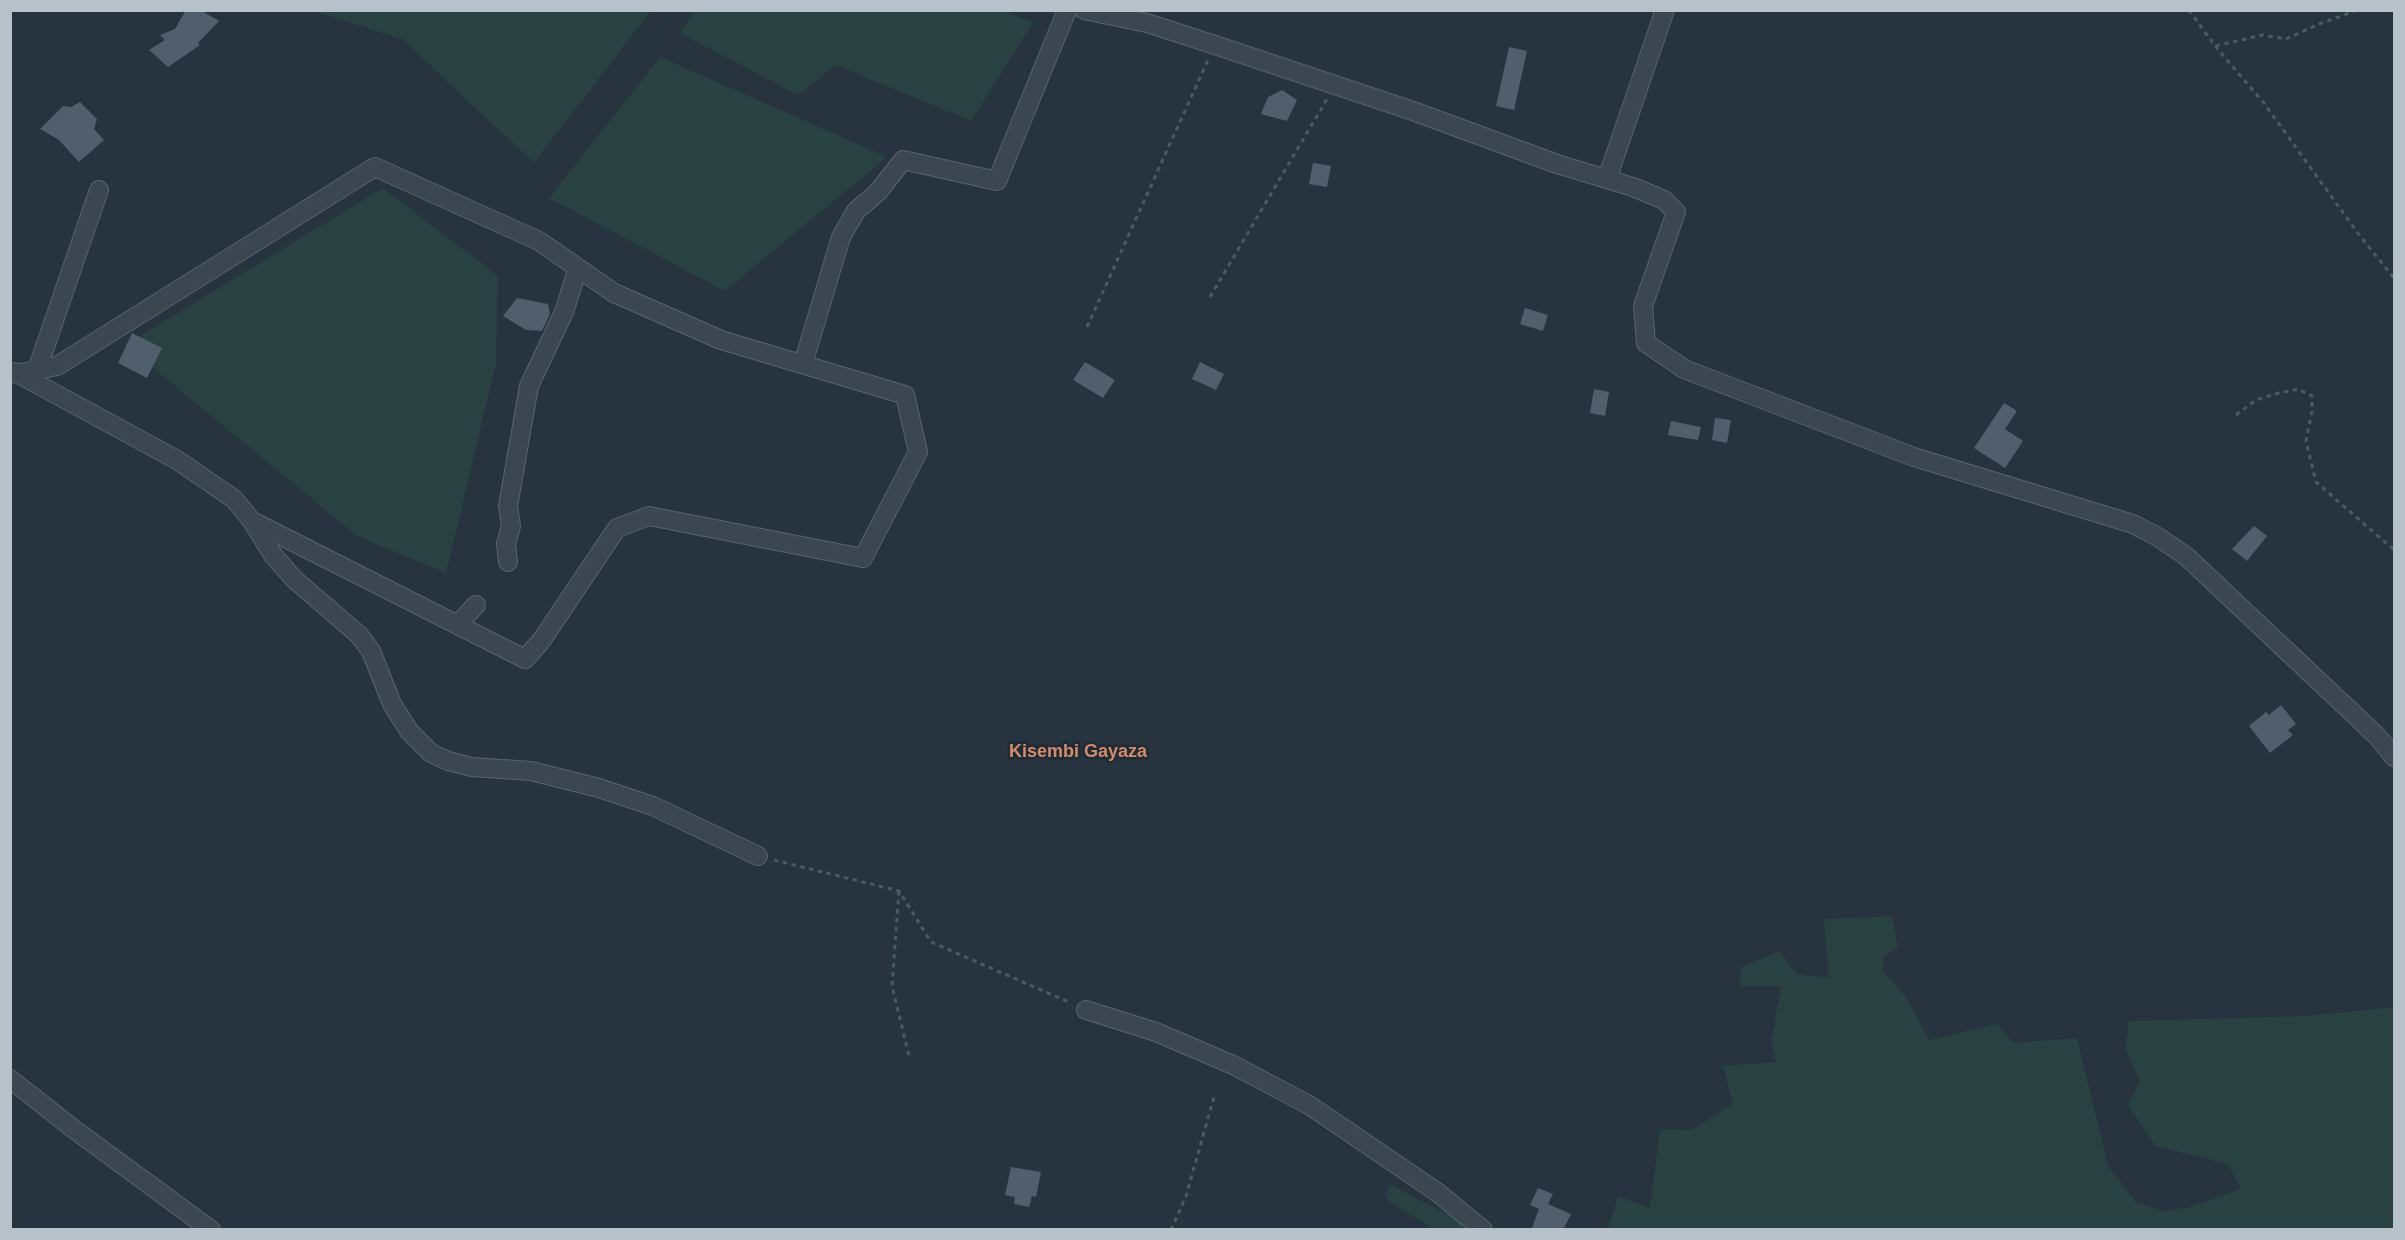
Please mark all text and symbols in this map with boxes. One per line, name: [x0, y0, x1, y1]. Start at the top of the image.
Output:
district label: Kisembi Gayaza: [1009, 741, 1147, 763]

